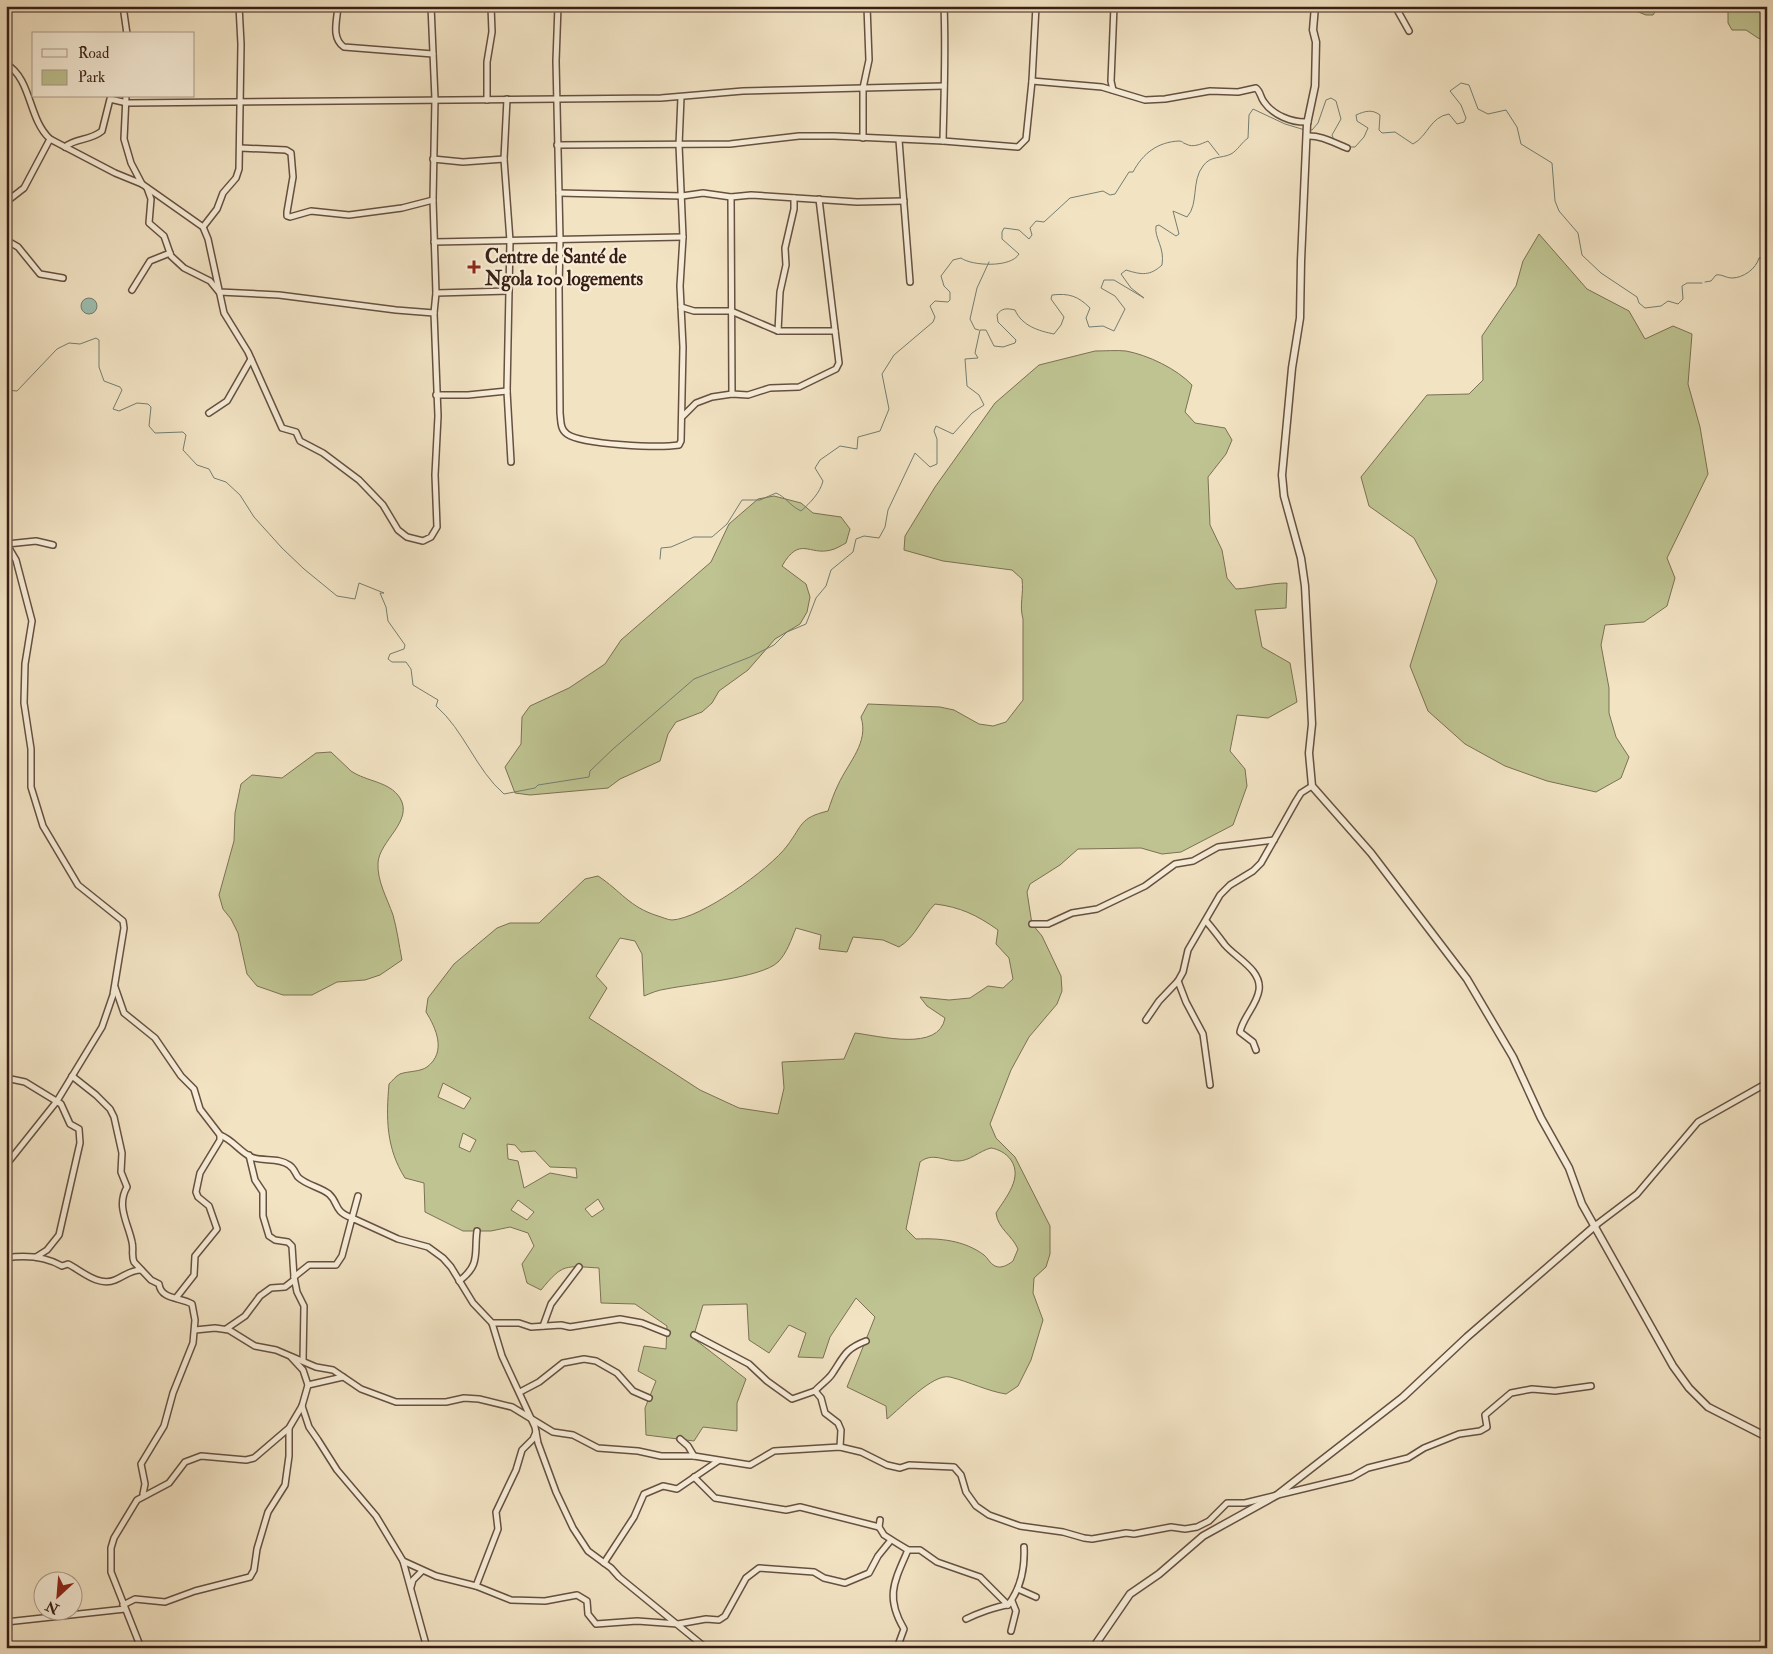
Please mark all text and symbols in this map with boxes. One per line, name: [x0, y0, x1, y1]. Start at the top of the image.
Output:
legend: [32, 32, 195, 98]
text: Road: [78, 44, 110, 63]
text: Park: [78, 68, 105, 87]
place label: Centre de Santé de Ngola 100 logements: [484, 245, 643, 292]
marker: Centre de Santé de Ngola 100 logements: [467, 260, 481, 274]
north arrow: [32, 1572, 82, 1622]
text: N: [43, 1597, 63, 1618]

